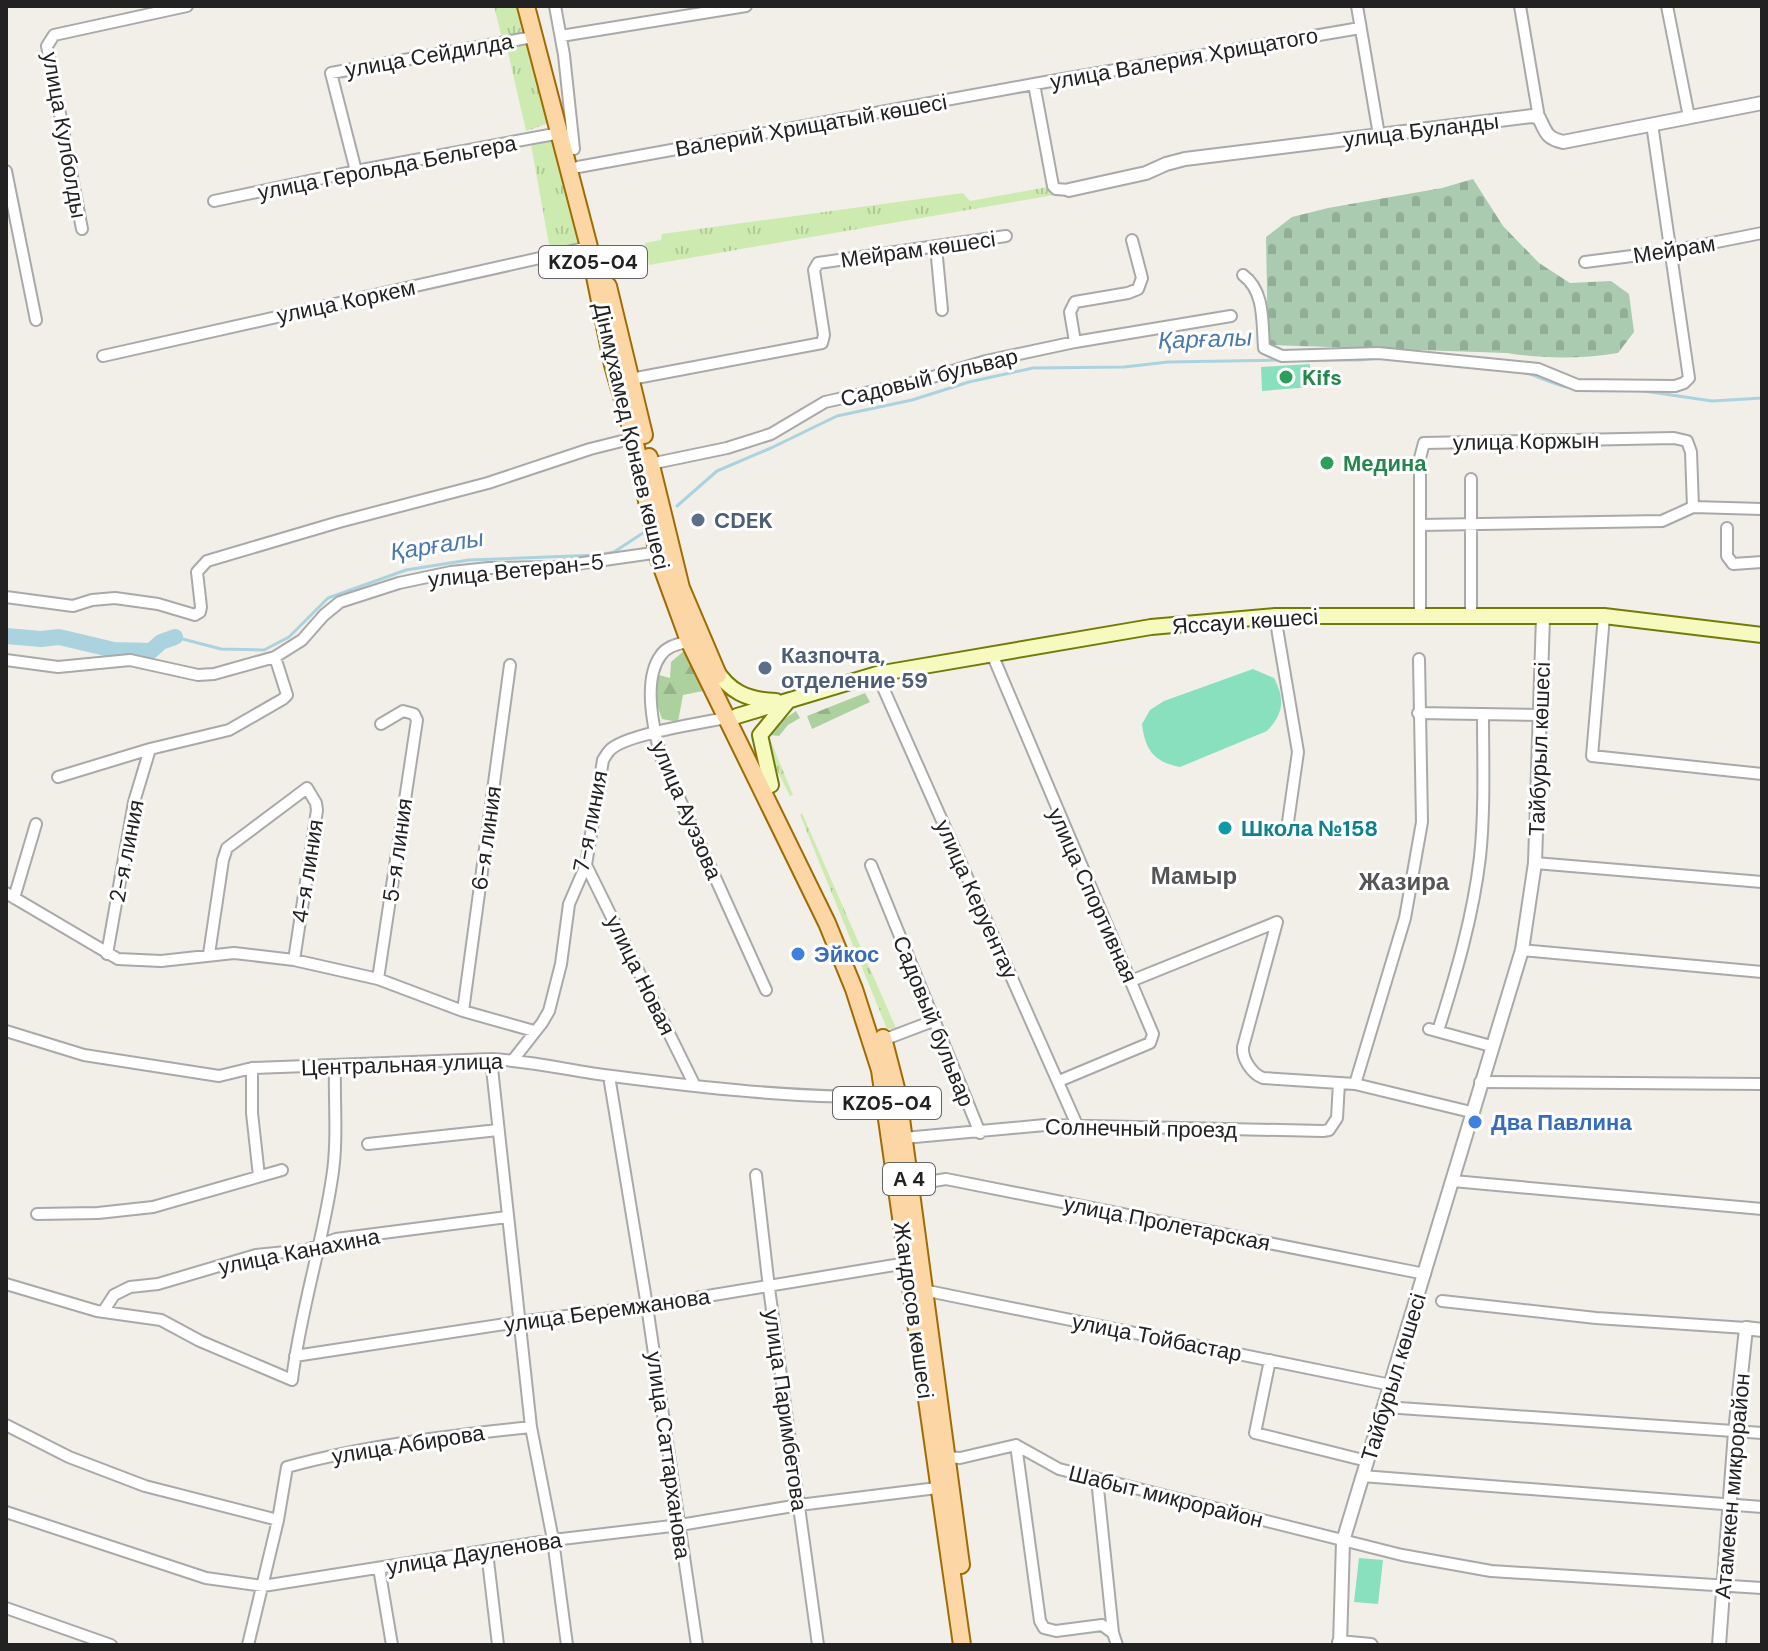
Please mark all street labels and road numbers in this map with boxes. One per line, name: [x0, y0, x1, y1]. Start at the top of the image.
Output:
street label: улица Валерия Хрищатого: [1048, 21, 1320, 96]
street label: улица Сейдилда: [343, 26, 516, 85]
street label: улица Кулболды: [36, 50, 93, 220]
street label: Валерий Хрищатый көшесі: [673, 87, 949, 164]
street label: улица Буланды: [1342, 107, 1501, 154]
street label: улица Герольда Бельгера: [255, 128, 520, 207]
street label: Мейрам көшесі: [839, 224, 997, 275]
street label: Мейрам: [1631, 229, 1717, 270]
road number: KZ05-04: [539, 246, 647, 278]
street label: улица Коркем: [274, 273, 418, 330]
street label: Дінмұхамед Қонаев көшесі: [587, 300, 676, 573]
street label: Садовый бульвар: [837, 341, 1021, 414]
street label: улица Коржын: [1453, 426, 1599, 457]
street label: улица Ветеран-5: [427, 547, 605, 594]
street label: Яссауи көшесі: [1171, 602, 1319, 641]
street label: Тайбурыл көшесі: [1522, 661, 1557, 837]
street label: улица Ауэзова: [644, 736, 729, 885]
street label: 7-я линия: [567, 768, 614, 874]
street label: 6-я линия: [465, 784, 508, 892]
street label: 5-я линия: [376, 796, 419, 904]
street label: 2-я линия: [102, 797, 151, 905]
street label: улица Спортивная: [1041, 803, 1144, 987]
street label: улица Керуентау: [928, 815, 1025, 983]
street label: 4-я линия: [285, 817, 330, 925]
street label: улица Новая: [599, 910, 682, 1040]
street label: Садовый бульвар: [886, 931, 981, 1111]
street label: Центральная улица: [301, 1046, 504, 1083]
road number: KZ05-04: [833, 1087, 941, 1119]
street label: Солнечный проезд: [1045, 1112, 1238, 1145]
road number: А 4: [883, 1163, 935, 1195]
street label: улица Пролетарская: [1061, 1189, 1273, 1258]
street label: Жандосов көшесі: [887, 1220, 940, 1401]
street label: улица Канахина: [216, 1222, 383, 1281]
street label: улица Беремжанова: [502, 1282, 713, 1339]
street label: Тайбурыл көшесі: [1354, 1290, 1433, 1465]
street label: улица Паримбетова: [757, 1307, 814, 1514]
street label: улица Тойбастар: [1070, 1307, 1244, 1368]
street label: улица Саттарханова: [640, 1349, 698, 1562]
street label: Атамекен микрорайон: [1708, 1372, 1757, 1600]
street label: улица Абирова: [330, 1418, 487, 1471]
street label: Шабыт микрорайон: [1066, 1458, 1266, 1535]
street label: улица Дауленова: [384, 1525, 564, 1582]

